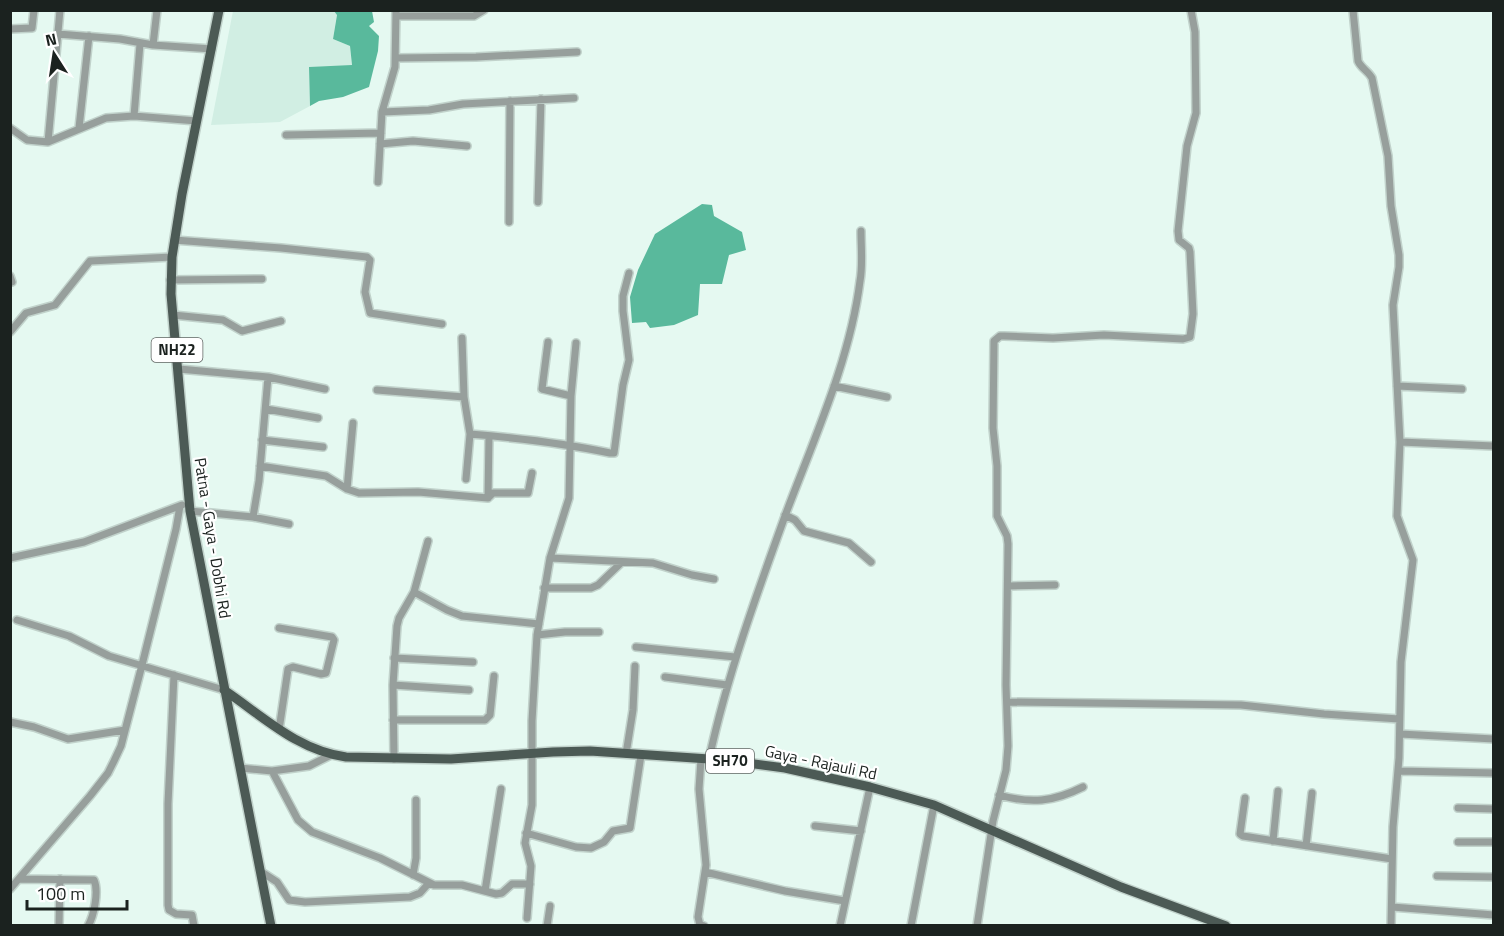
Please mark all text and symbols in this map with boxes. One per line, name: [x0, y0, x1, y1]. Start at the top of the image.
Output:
north arrow: [24, 24, 84, 84]
text: N: [43, 26, 59, 52]
road number: NH22: [152, 338, 202, 362]
street label: Patna - Gaya - Dobhi Rd: [188, 456, 238, 620]
street label: Gaya - Rajauli Rd: [763, 738, 879, 786]
road number: SH70: [706, 749, 754, 773]
scale bar: [27, 873, 128, 911]
text: 100 m: [36, 880, 85, 907]

